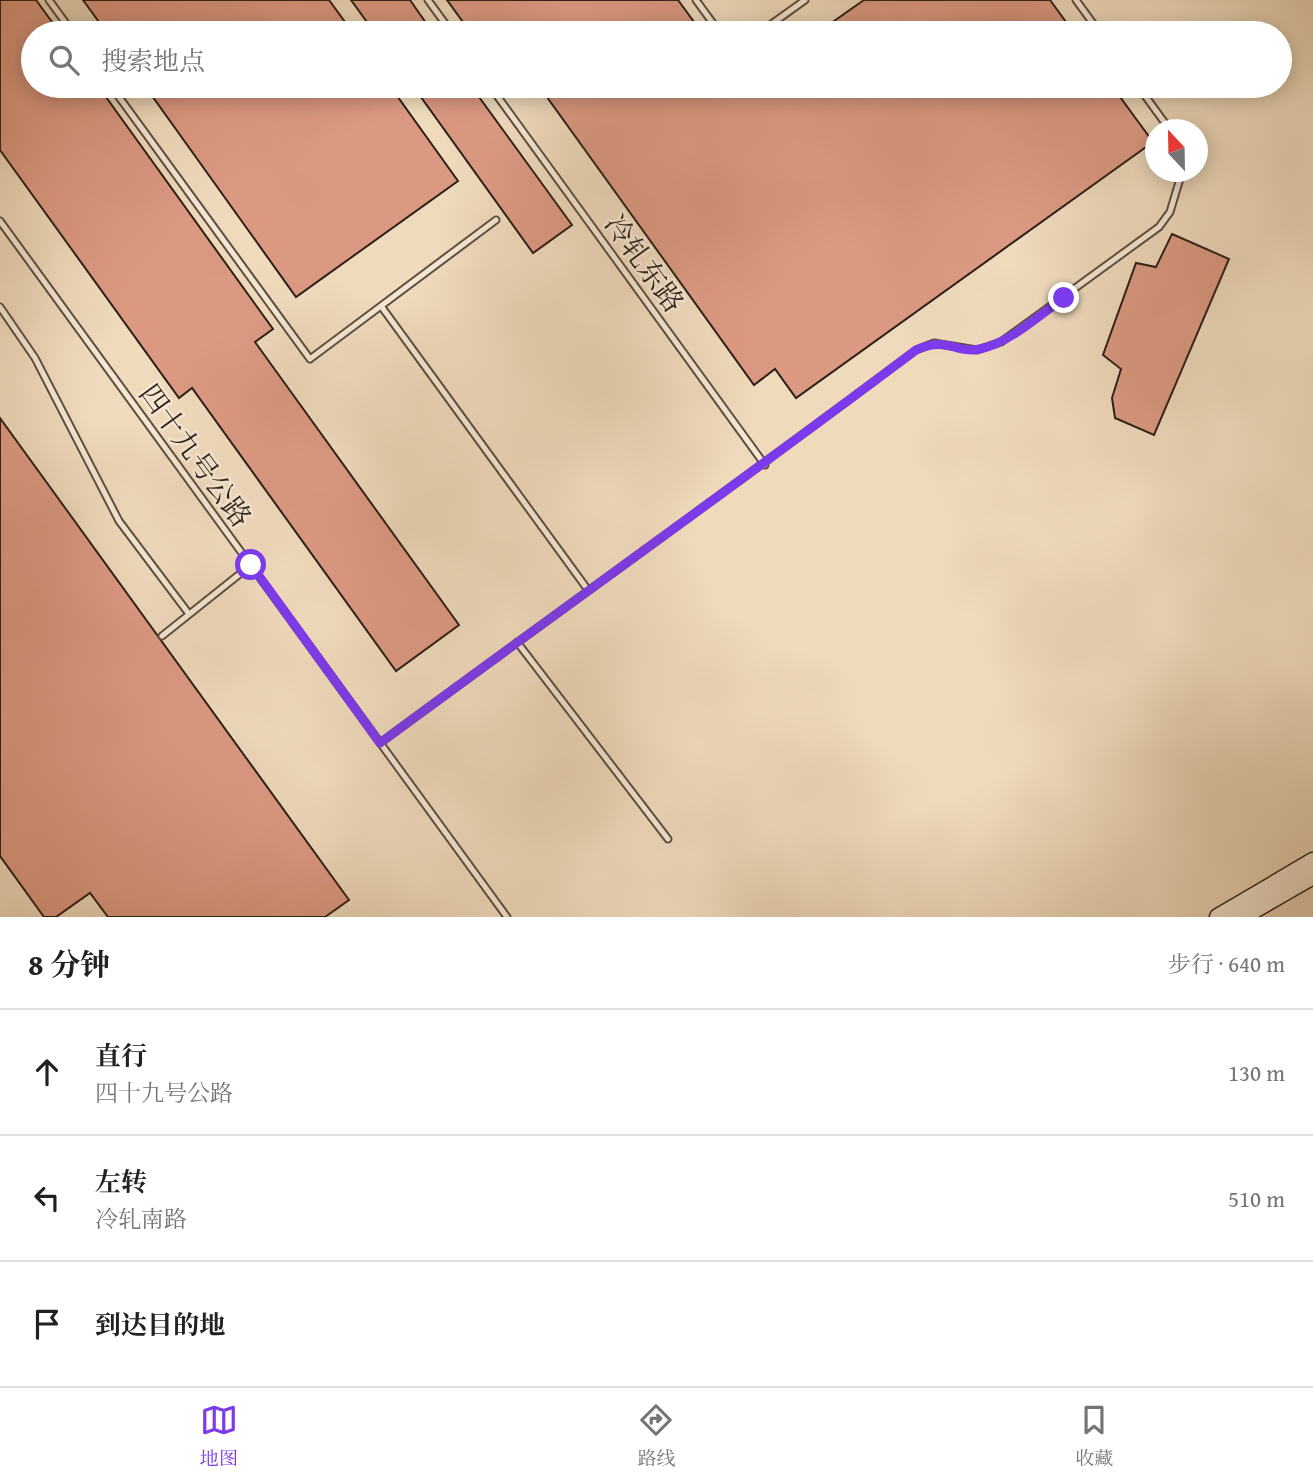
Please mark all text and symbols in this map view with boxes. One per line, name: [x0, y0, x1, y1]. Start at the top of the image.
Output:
search box: [21, 21, 1292, 98]
icon: search: [45, 41, 83, 79]
text: 搜索地点: [101, 41, 205, 80]
north arrow: [1145, 119, 1208, 182]
street label: 冷轧东路: [595, 206, 695, 320]
route end: [1048, 282, 1079, 313]
street label: 四十九号公路: [130, 375, 262, 535]
route start: [235, 549, 266, 580]
text: 8 分钟: [28, 942, 110, 986]
text: 步行 · 640 m: [1168, 947, 1285, 980]
text: 直行: [95, 1036, 147, 1075]
icon: ahead: [28, 1053, 66, 1091]
text: 130 m: [1228, 1056, 1285, 1089]
text: 四十九号公路: [95, 1076, 233, 1109]
text: 左转: [95, 1162, 147, 1201]
icon: left: [28, 1179, 66, 1217]
text: 510 m: [1228, 1182, 1285, 1215]
text: 冷轧南路: [95, 1202, 187, 1235]
icon: arrive: [28, 1305, 66, 1343]
text: 到达目的地: [95, 1305, 225, 1344]
tab: 地图: [200, 1401, 238, 1472]
tab: 路线: [637, 1401, 675, 1472]
tab: 收藏: [1075, 1401, 1113, 1472]

